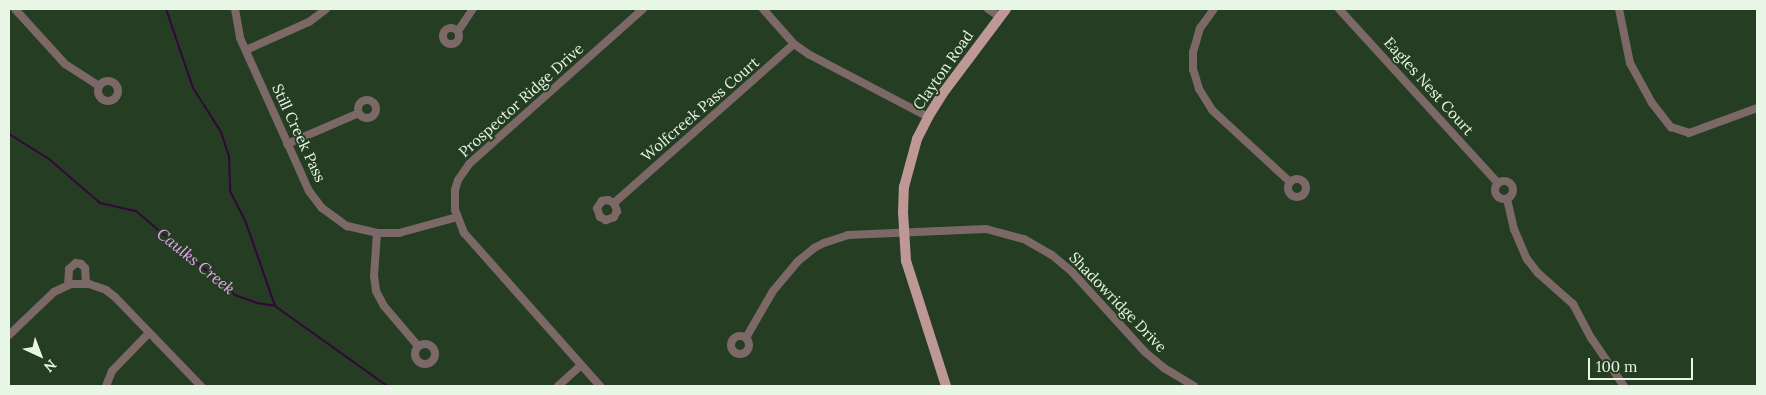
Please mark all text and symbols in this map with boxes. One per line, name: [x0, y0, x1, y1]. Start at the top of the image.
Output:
street label: Clayton Road: [909, 27, 977, 113]
street label: Eagles Nest Court: [1380, 33, 1478, 139]
street label: Prospector Ridge Drive: [455, 39, 587, 161]
street label: Wolfcreek Pass Court: [638, 53, 762, 165]
street label: Still Creek Pass: [268, 81, 330, 185]
water label: Caulks Creek: [153, 224, 239, 298]
street label: Shadowridge Drive: [1066, 248, 1170, 356]
north arrow: [15, 330, 65, 380]
scale bar: [1591, 348, 1696, 380]
text: N: [40, 356, 60, 376]
text: 100 m: [1596, 357, 1637, 376]

